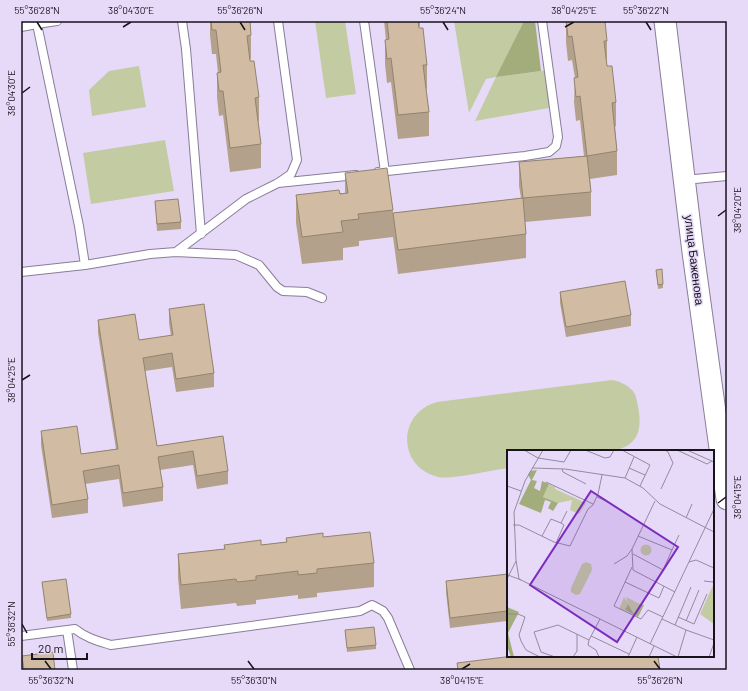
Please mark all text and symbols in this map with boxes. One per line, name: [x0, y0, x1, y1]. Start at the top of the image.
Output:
text: 55°36'28"N: [14, 4, 60, 16]
text: 38°04'30"E: [108, 4, 154, 16]
text: 55°36'26"N: [217, 4, 263, 16]
text: 55°36'24"N: [420, 4, 466, 16]
text: 38°04'25"E: [551, 4, 597, 16]
text: 55°36'22"N: [623, 4, 669, 16]
text: 38°04'30"E: [5, 70, 17, 116]
text: 38°04'20"E: [731, 187, 743, 233]
street label: улица Баженова: [682, 214, 708, 306]
text: 38°04'25"E: [5, 357, 17, 403]
inset map: [507, 450, 714, 657]
text: 38°04'15"E: [731, 475, 743, 519]
text: 55°36'32"N: [5, 601, 17, 647]
scale bar: [32, 635, 87, 661]
text: 20 m: [38, 641, 64, 655]
text: 55°36'32"N: [28, 674, 74, 686]
text: 55°36'30"N: [231, 674, 277, 686]
text: 38°04'15"E: [440, 674, 484, 686]
text: 55°36'26"N: [637, 674, 683, 686]

